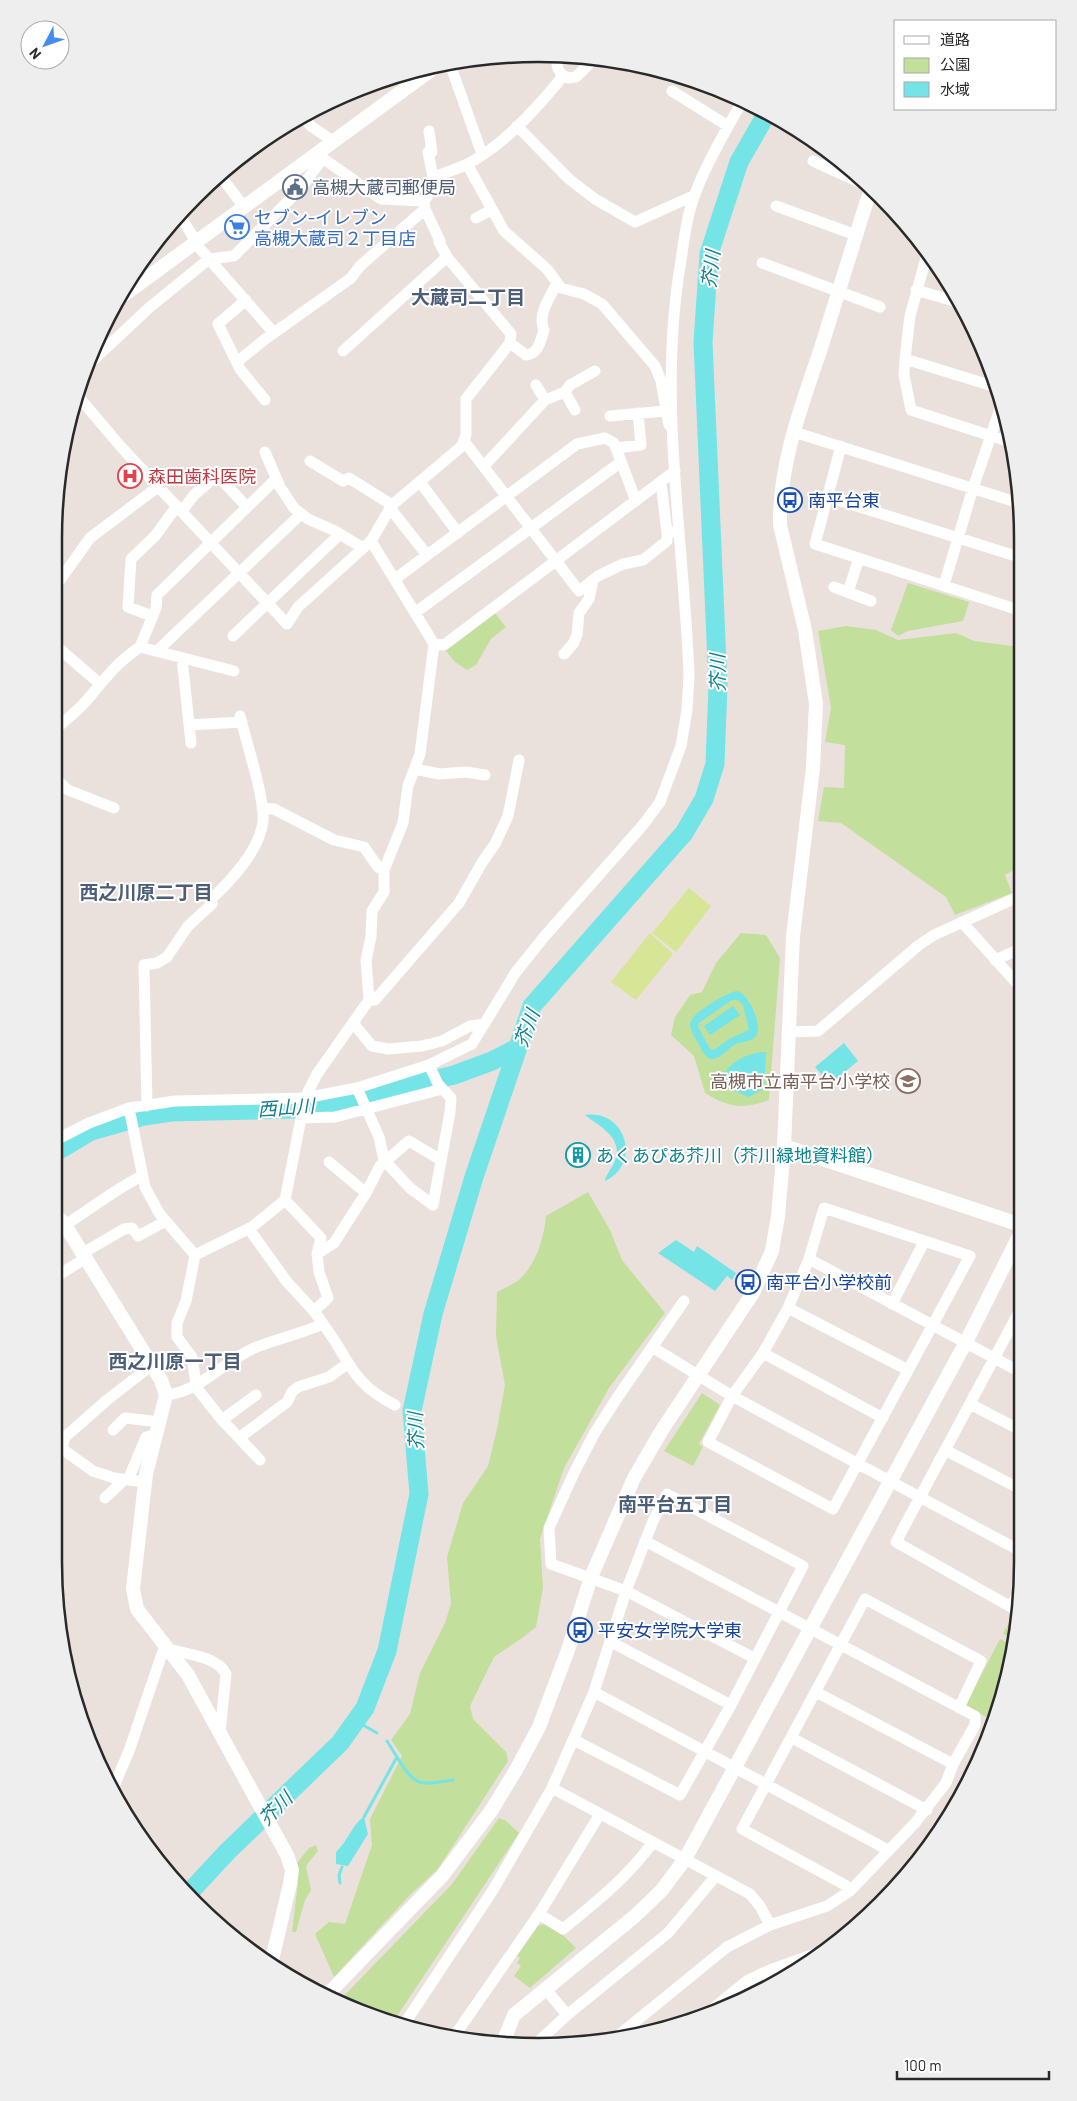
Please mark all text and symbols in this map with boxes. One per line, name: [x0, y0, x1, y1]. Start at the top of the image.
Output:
north arrow: [20, 20, 70, 70]
legend: [894, 20, 1057, 110]
text: 道路: [940, 30, 970, 48]
text: N: [25, 45, 44, 63]
text: 公園: [940, 55, 970, 73]
text: 水域: [940, 80, 970, 98]
public building icon: 高槻大蔵司郵便局: [282, 174, 308, 200]
place label: 高槻大蔵司郵便局: [312, 176, 456, 198]
place label: セブン-イレブン 高槻大蔵司２丁目店: [254, 206, 416, 249]
supermarket icon: セブン-イレブン 高槻大蔵司２丁目店: [224, 214, 250, 240]
water label: 芥川: [696, 247, 724, 289]
district label: 大蔵司二丁目: [411, 285, 525, 308]
hospital icon: 森田歯科医院: [117, 463, 143, 489]
place label: 森田歯科医院: [148, 465, 256, 487]
bus stop icon: 南平台東: [777, 487, 803, 513]
place label: 南平台東: [808, 489, 880, 511]
water label: 芥川: [705, 652, 729, 692]
district label: 西之川原二丁目: [79, 880, 213, 903]
water label: 芥川: [508, 1004, 544, 1050]
school or university icon: 高槻市立南平台小学校: [895, 1068, 921, 1094]
place label: 高槻市立南平台小学校: [710, 1070, 890, 1092]
water label: 西山川: [257, 1093, 317, 1120]
building icon: あくあぴあ芥川（芥川緑地資料館）: [565, 1142, 591, 1168]
place label: あくあぴあ芥川（芥川緑地資料館）: [596, 1144, 884, 1166]
bus stop icon: 南平台小学校前: [735, 1269, 761, 1295]
place label: 南平台小学校前: [766, 1271, 892, 1293]
district label: 西之川原一丁目: [108, 1349, 242, 1372]
water label: 芥川: [403, 1410, 427, 1450]
district label: 南平台五丁目: [618, 1492, 732, 1515]
bus stop icon: 平安女学院大学東: [567, 1617, 593, 1643]
place label: 平安女学院大学東: [598, 1619, 742, 1641]
water label: 芥川: [253, 1785, 298, 1830]
scale bar: [897, 2048, 1050, 2080]
text: 100 m: [904, 2056, 942, 2074]

